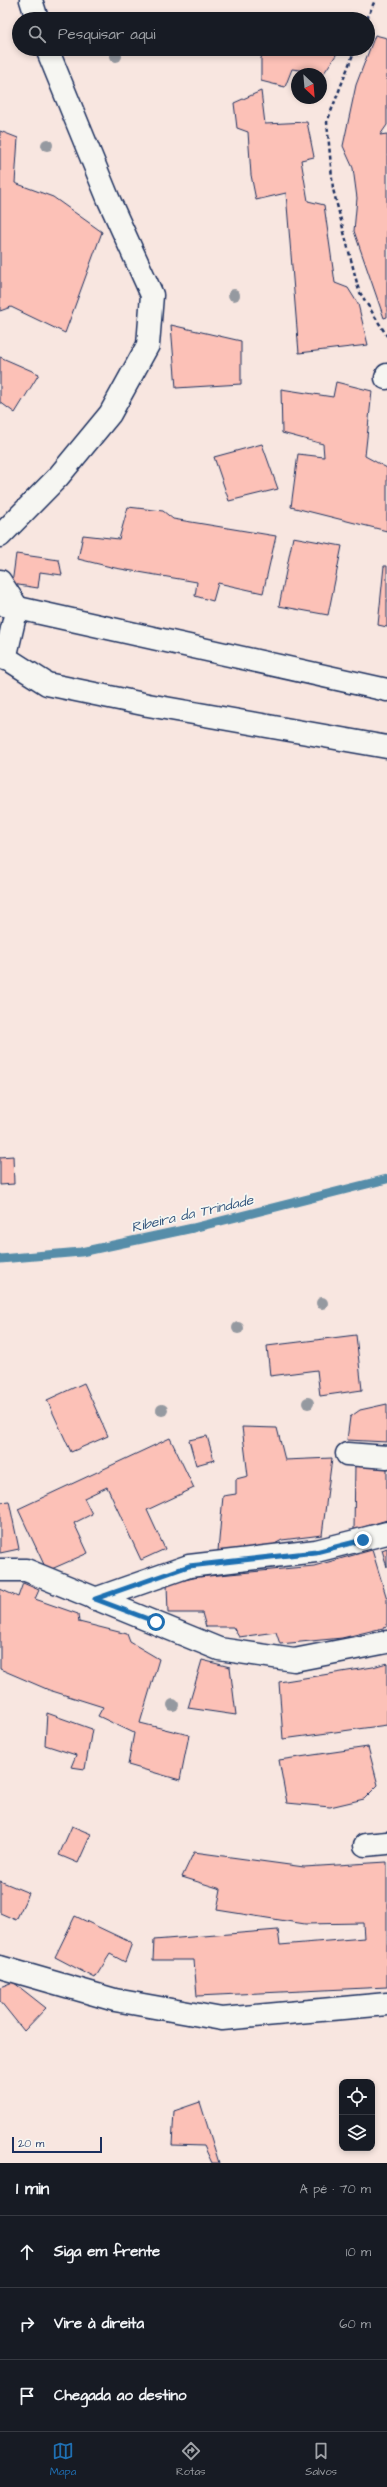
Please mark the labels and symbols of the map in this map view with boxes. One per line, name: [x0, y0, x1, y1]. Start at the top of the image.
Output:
north arrow: [291, 68, 327, 104]
water label: Ribeira da Trindade: [129, 1190, 257, 1238]
route end: [354, 1531, 372, 1549]
route start: [147, 1613, 165, 1631]
scale bar: [12, 2135, 102, 2154]

